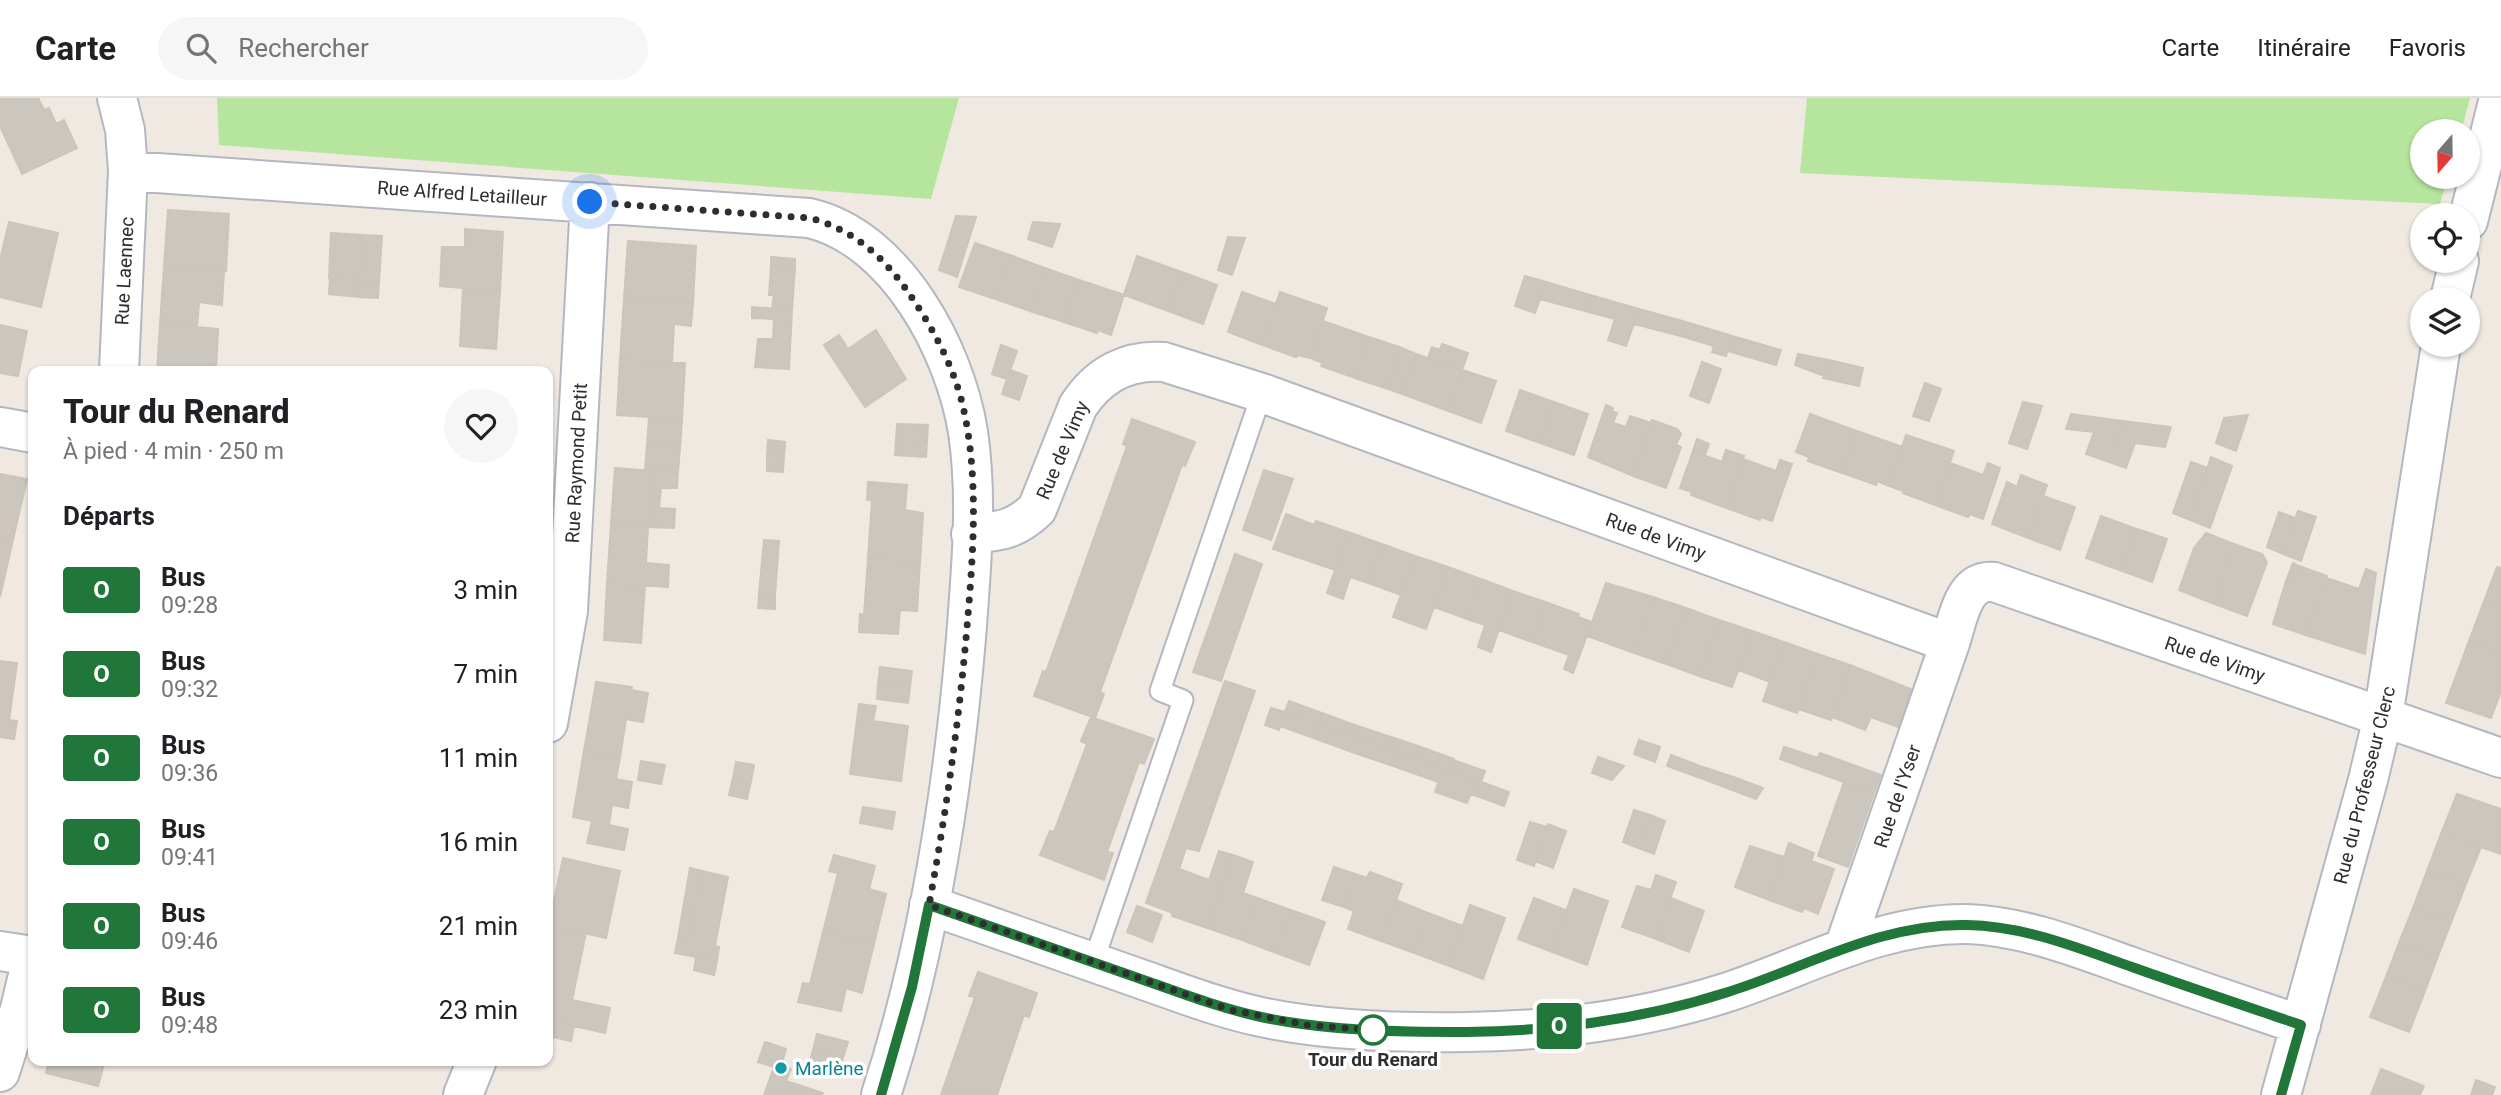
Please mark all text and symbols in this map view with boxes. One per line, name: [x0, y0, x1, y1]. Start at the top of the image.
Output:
search box: [158, 17, 648, 80]
text: Carte: [35, 29, 116, 68]
icon: search: [182, 29, 220, 67]
text: Rechercher: [238, 33, 369, 63]
text: Carte: [2161, 34, 2219, 62]
text: Itinéraire: [2257, 34, 2351, 62]
text: Favoris: [2389, 34, 2466, 62]
north arrow: [2410, 119, 2480, 189]
map controls: [2410, 119, 2480, 357]
street label: Rue Alfred Letailleur: [376, 176, 548, 211]
your location: [572, 184, 607, 219]
button: locate: [2410, 203, 2480, 273]
street label: Rue Laennec: [110, 216, 139, 326]
button: layers: [2410, 287, 2480, 357]
street label: Rue Raymond Petit: [561, 382, 592, 544]
button: heart: [444, 389, 518, 463]
text: Tour du Renard: [63, 392, 290, 431]
street label: Rue de Vimy: [1031, 397, 1094, 503]
text: À pied · 4 min · 250 m: [63, 438, 284, 465]
text: Départs: [63, 501, 155, 531]
street label: Rue de Vimy: [1603, 508, 1709, 565]
text: Bus: [161, 562, 206, 592]
text: 3 min: [453, 575, 518, 605]
text: O: [93, 576, 110, 604]
text: 09:28: [161, 592, 218, 619]
street label: Rue de Vimy: [2162, 632, 2268, 687]
text: Bus: [161, 646, 206, 676]
text: 7 min: [453, 659, 518, 689]
text: O: [93, 660, 110, 688]
text: 09:32: [161, 676, 218, 703]
street label: Rue du Professeur Clerc: [2329, 684, 2400, 886]
text: Bus: [161, 730, 206, 760]
street label: Rue de l'Yser: [1869, 741, 1926, 851]
text: 11 min: [439, 743, 518, 773]
text: O: [93, 744, 110, 772]
text: 09:36: [161, 760, 218, 787]
text: Bus: [161, 814, 206, 844]
text: 16 min: [439, 827, 518, 857]
text: O: [93, 828, 110, 856]
text: 09:41: [161, 844, 218, 871]
text: Bus: [161, 898, 206, 928]
text: 21 min: [439, 911, 518, 941]
text: O: [93, 912, 110, 940]
text: 09:46: [161, 928, 218, 955]
text: Bus: [161, 982, 206, 1012]
text: 23 min: [439, 995, 518, 1025]
text: O: [93, 996, 110, 1024]
line badge: O: [1536, 1003, 1582, 1049]
text: 09:48: [161, 1012, 218, 1039]
text: O: [1551, 1012, 1567, 1040]
marker: Tour du Renard: [1358, 1015, 1388, 1045]
place label: Tour du Renard: [1308, 1048, 1438, 1071]
place label: Marlène: [795, 1057, 864, 1080]
marker: Marlène: [773, 1060, 789, 1076]

